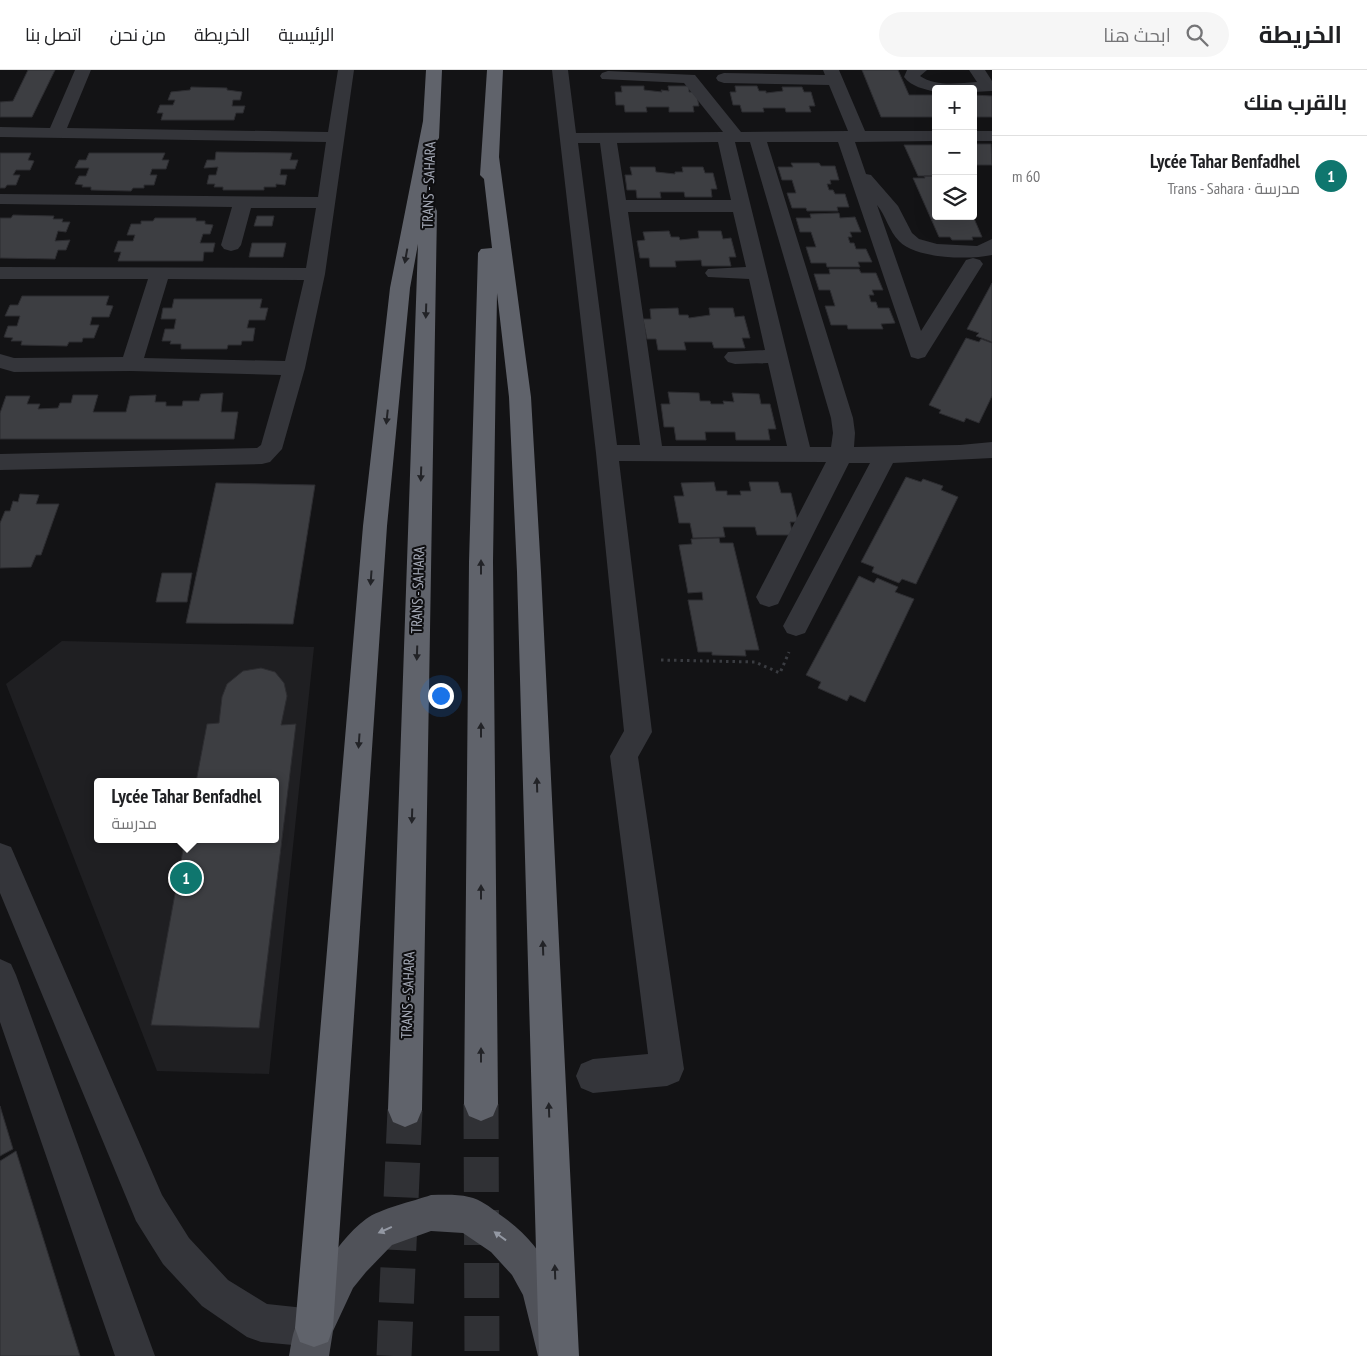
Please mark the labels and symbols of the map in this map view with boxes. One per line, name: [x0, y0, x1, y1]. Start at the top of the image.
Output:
street label: TRANS - SAHARA: [417, 140, 440, 229]
one-way arrow: [402, 248, 410, 264]
one-way arrow: [421, 303, 429, 319]
one-way arrow: [382, 409, 390, 425]
one-way arrow: [417, 466, 425, 482]
street label: TRANS - SAHARA: [406, 545, 429, 634]
one-way arrow: [477, 559, 485, 575]
one-way arrow: [366, 571, 374, 587]
one-way arrow: [412, 646, 420, 662]
your location: [428, 683, 454, 709]
one-way arrow: [477, 722, 485, 738]
one-way arrow: [354, 733, 362, 749]
one-way arrow: [533, 777, 541, 793]
one-way arrow: [408, 808, 416, 824]
pin: 1: [170, 859, 202, 897]
one-way arrow: [477, 884, 485, 900]
one-way arrow: [539, 939, 547, 955]
street label: TRANS - SAHARA: [396, 950, 419, 1039]
one-way arrow: [477, 1047, 485, 1063]
one-way arrow: [545, 1102, 553, 1118]
one-way arrow: [378, 1226, 392, 1234]
one-way arrow: [494, 1231, 507, 1242]
one-way arrow: [551, 1264, 559, 1280]

